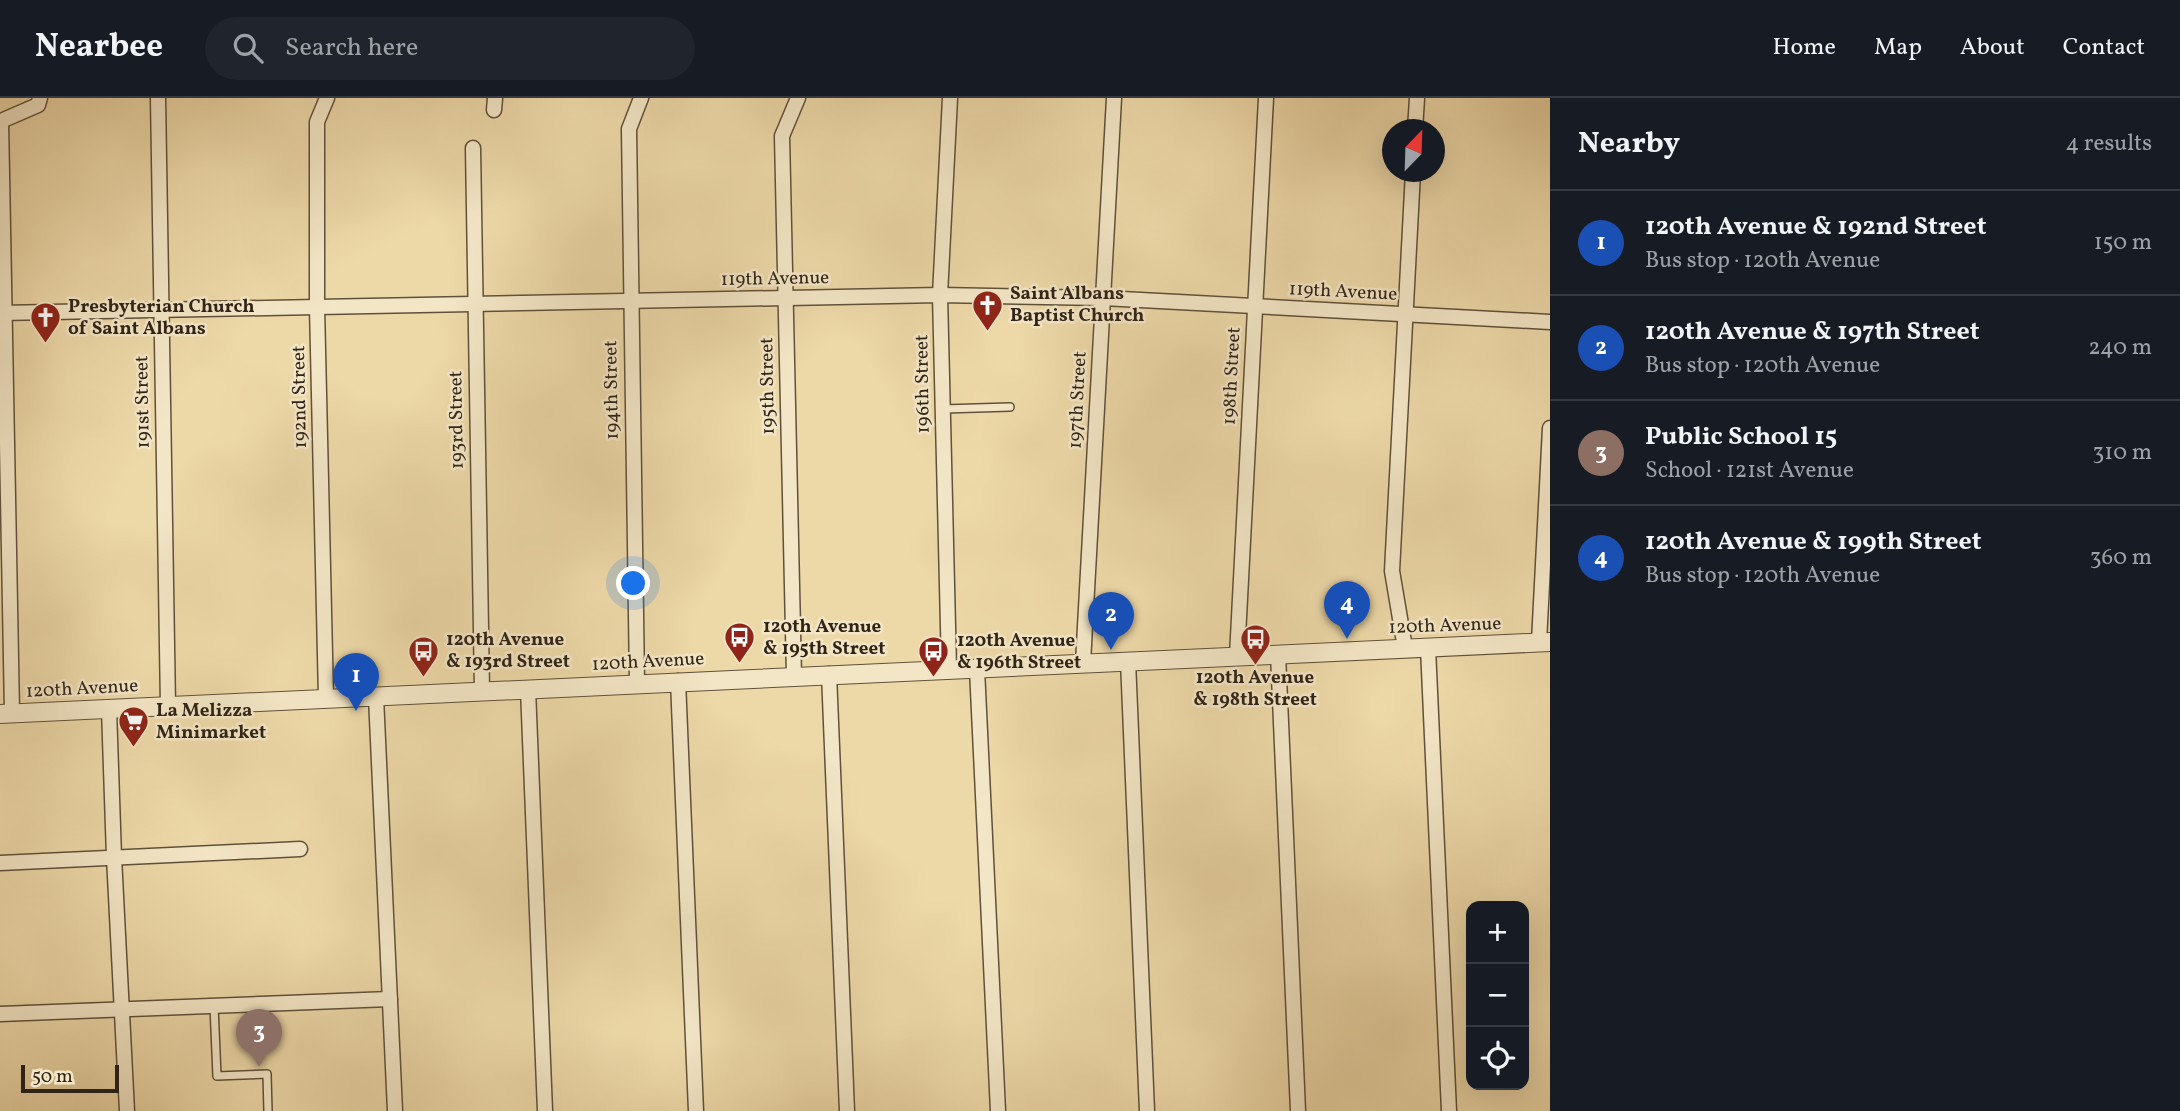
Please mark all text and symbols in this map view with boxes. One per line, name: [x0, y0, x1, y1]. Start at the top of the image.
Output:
search box: [205, 17, 695, 80]
text: Nearbee: [35, 25, 163, 71]
icon: search: [229, 29, 267, 67]
text: Search here: [285, 30, 418, 66]
text: Home: [1772, 31, 1836, 65]
text: Map: [1874, 31, 1922, 65]
text: About: [1960, 31, 2025, 65]
text: Contact: [2063, 31, 2145, 65]
north arrow: [1382, 119, 1445, 182]
text: Nearby: [1578, 123, 1680, 165]
text: 4 results: [2066, 128, 2152, 160]
text: 120th Avenue & 192nd Street: [1645, 209, 1986, 245]
text: 1: [1596, 227, 1606, 259]
text: 150 m: [2094, 227, 2152, 259]
text: Bus stop · 120th Avenue: [1645, 245, 1880, 277]
street label: 119th Avenue: [721, 265, 829, 293]
street label: 119th Avenue: [1288, 276, 1398, 308]
place label: Saint Albans Baptist Church: [1010, 281, 1144, 329]
church icon: Saint Albans Baptist Church: [970, 288, 1004, 332]
place label: Presbyterian Church of Saint Albans: [68, 294, 255, 342]
church icon: Presbyterian Church of Saint Albans: [28, 301, 62, 345]
text: 120th Avenue & 197th Street: [1645, 314, 1980, 350]
street label: 198th Street: [1216, 326, 1248, 426]
text: 2: [1595, 332, 1607, 364]
text: 240 m: [2088, 332, 2152, 364]
street label: 196th Street: [909, 334, 937, 434]
street label: 195th Street: [754, 337, 782, 435]
street label: 194th Street: [598, 340, 626, 440]
street label: 192nd Street: [286, 345, 314, 449]
street label: 197th Street: [1062, 350, 1094, 450]
text: Bus stop · 120th Avenue: [1645, 350, 1880, 382]
street label: 191st Street: [129, 355, 157, 449]
street label: 193rd Street: [443, 370, 471, 470]
text: Public School 15: [1645, 419, 1837, 455]
text: 3: [1595, 437, 1607, 469]
text: 310 m: [2092, 437, 2152, 469]
text: School · 121st Avenue: [1645, 455, 1854, 487]
text: 120th Avenue & 199th Street: [1645, 524, 1982, 560]
text: 4: [1594, 542, 1608, 574]
text: 360 m: [2090, 542, 2152, 574]
text: Bus stop · 120th Avenue: [1645, 560, 1880, 592]
your location: [616, 566, 650, 600]
pin: 4: [1324, 581, 1370, 639]
pin: 2: [1088, 592, 1134, 650]
street label: 120th Avenue: [1388, 611, 1502, 641]
place label: 120th Avenue & 195th Street: [763, 614, 885, 662]
bus stop icon: 120th Avenue & 195th Street: [723, 621, 757, 665]
bus stop icon: 120th Avenue & 198th Street: [1238, 622, 1272, 666]
place label: 120th Avenue & 193rd Street: [446, 627, 570, 675]
place label: 120th Avenue & 196th Street: [957, 628, 1081, 676]
bus stop icon: 120th Avenue & 193rd Street: [406, 634, 440, 678]
bus stop icon: 120th Avenue & 196th Street: [917, 635, 951, 679]
street label: 120th Avenue: [591, 646, 705, 678]
pin: 1: [333, 653, 379, 711]
place label: 120th Avenue & 198th Street: [1193, 665, 1317, 713]
street label: 120th Avenue: [25, 673, 139, 705]
place label: La Melizza Minimarket: [156, 698, 266, 746]
supermarket icon: La Melizza Minimarket: [116, 705, 150, 749]
map controls: [1466, 901, 1529, 1090]
button: +: [1466, 901, 1529, 964]
button: −: [1466, 964, 1529, 1027]
pin: 3: [236, 1009, 282, 1067]
button: locate: [1466, 1027, 1529, 1090]
scale bar: [21, 1062, 119, 1094]
text: 50 m: [32, 1064, 73, 1090]

